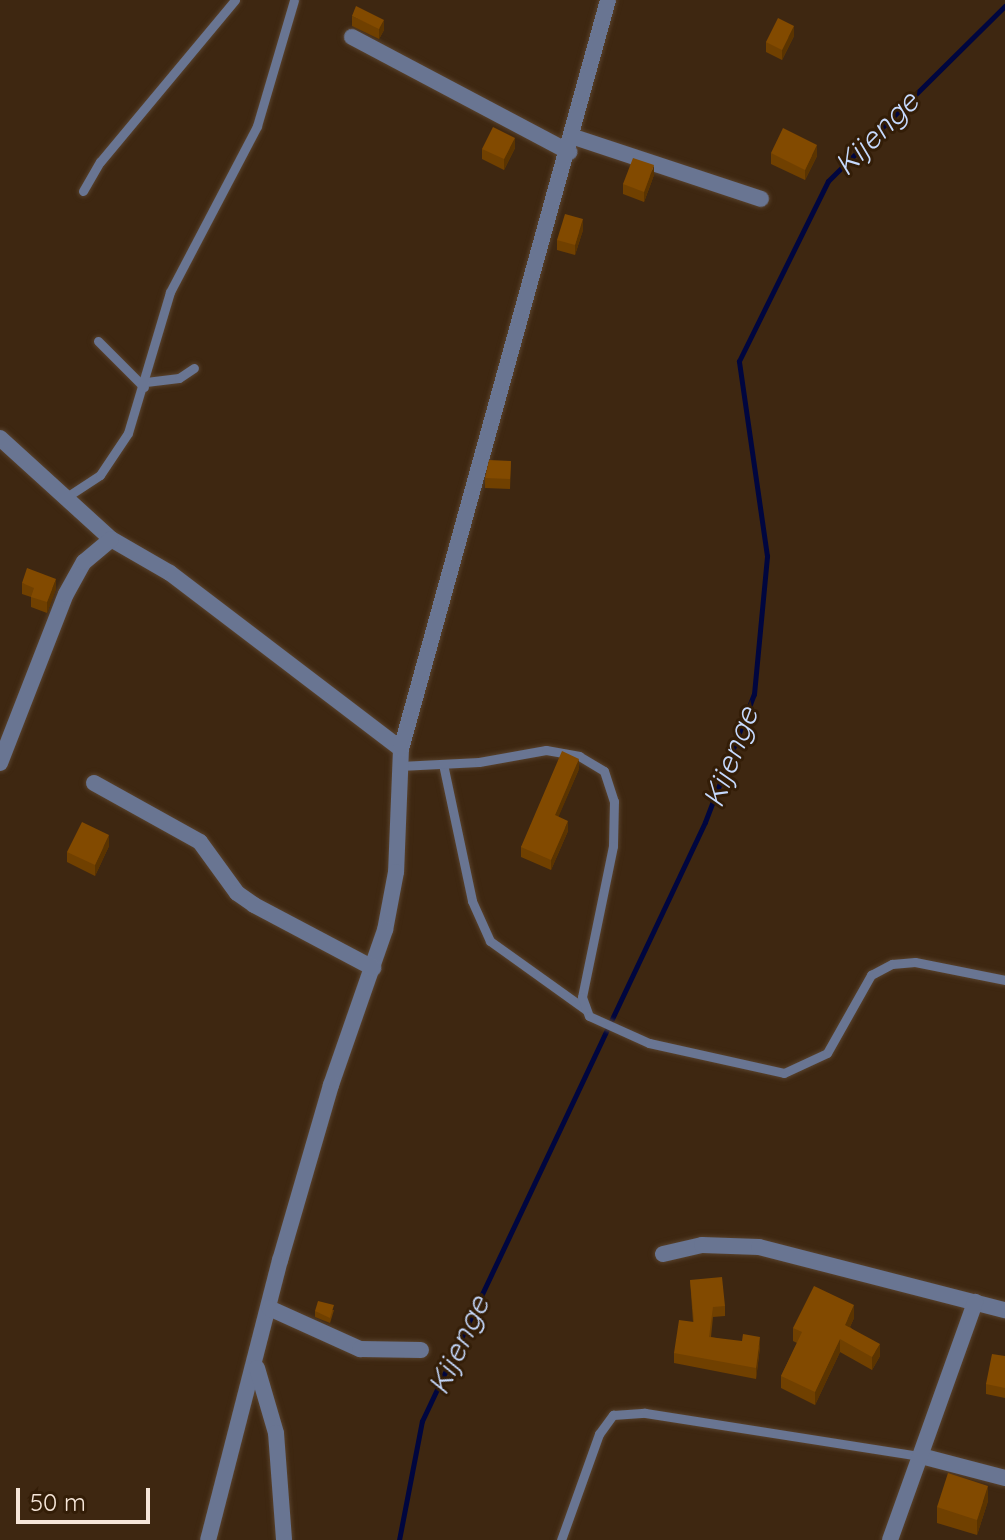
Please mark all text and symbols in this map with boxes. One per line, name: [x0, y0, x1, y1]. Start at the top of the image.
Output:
water label: Kijenge: [826, 83, 926, 183]
water label: Kijenge: [695, 702, 765, 812]
water label: Kijenge: [420, 1290, 496, 1400]
scale bar: [20, 1472, 154, 1522]
text: 50 m: [30, 1487, 86, 1517]

